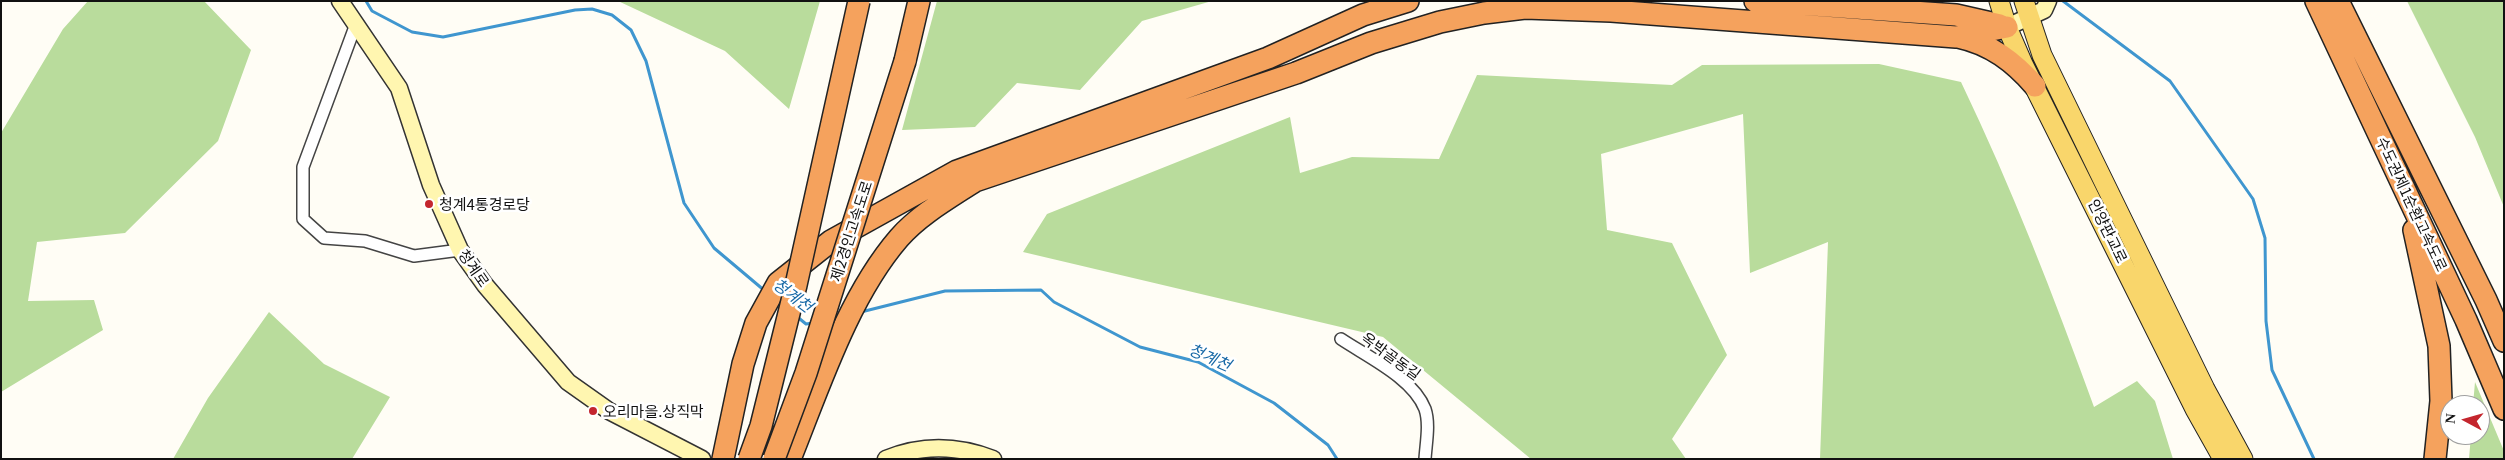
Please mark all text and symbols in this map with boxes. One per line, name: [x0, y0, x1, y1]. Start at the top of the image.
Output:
street label: 수도권제1순환고속도로: [2373, 134, 2451, 274]
street label: 제2경인고속도로: [826, 178, 876, 284]
place label: 청계4통경로당: [439, 195, 530, 213]
street label: 안양판교로: [2085, 196, 2131, 266]
marker: 청계4통경로당: [423, 198, 435, 210]
street label: 청계로: [455, 246, 493, 290]
water label: 청계천: [770, 274, 816, 316]
street label: 옥박골동길: [1358, 328, 1424, 384]
water label: 청계천: [1186, 339, 1234, 375]
north arrow: [2440, 395, 2490, 445]
place label: 오리마을.상직막: [603, 402, 704, 420]
marker: 오리마을.상직막: [587, 405, 599, 417]
text: N: [2443, 413, 2459, 424]

